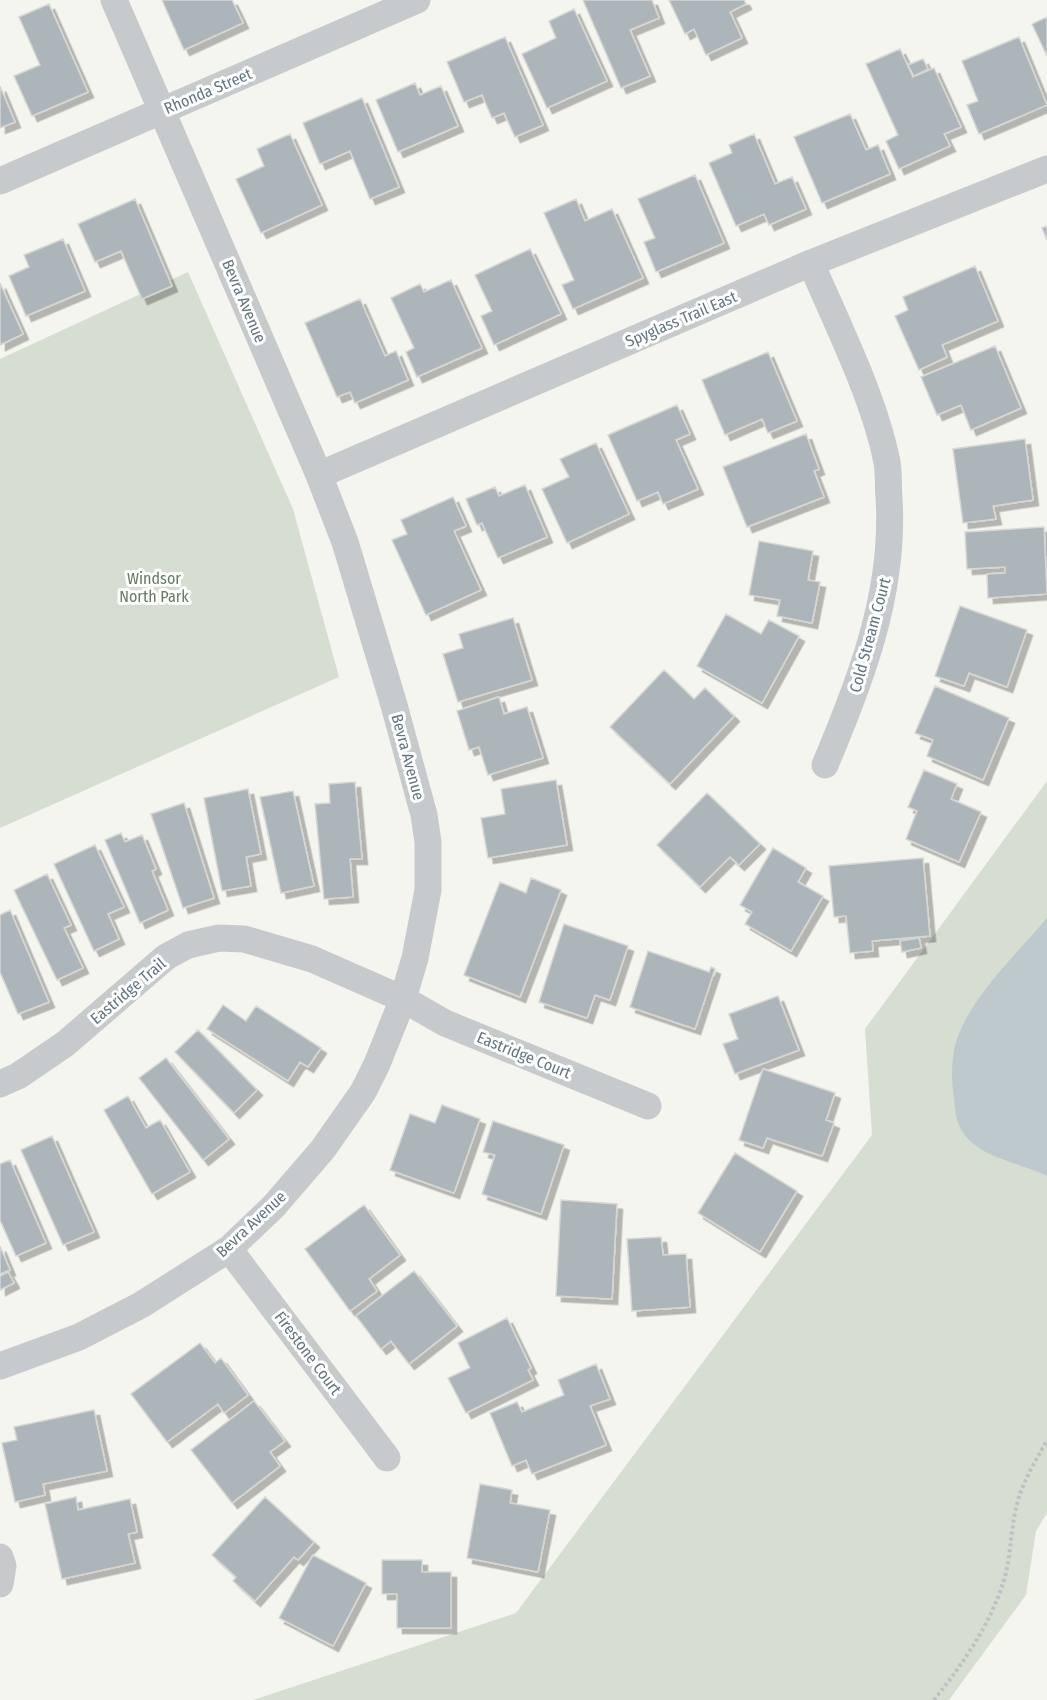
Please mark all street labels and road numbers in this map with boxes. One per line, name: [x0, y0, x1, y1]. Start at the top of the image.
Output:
street label: Rhonda Street: [161, 64, 255, 118]
street label: Bevra Avenue: [218, 257, 270, 346]
street label: Spyglass Trail East: [622, 287, 740, 351]
street label: Cold Stream Court: [846, 575, 895, 694]
street label: Bevra Avenue: [387, 712, 429, 802]
street label: Eastridge Trail: [87, 954, 169, 1028]
street label: Eastridge Court: [474, 1028, 574, 1083]
street label: Bevra Avenue: [212, 1187, 290, 1261]
street label: Firestone Court: [271, 1308, 346, 1399]

